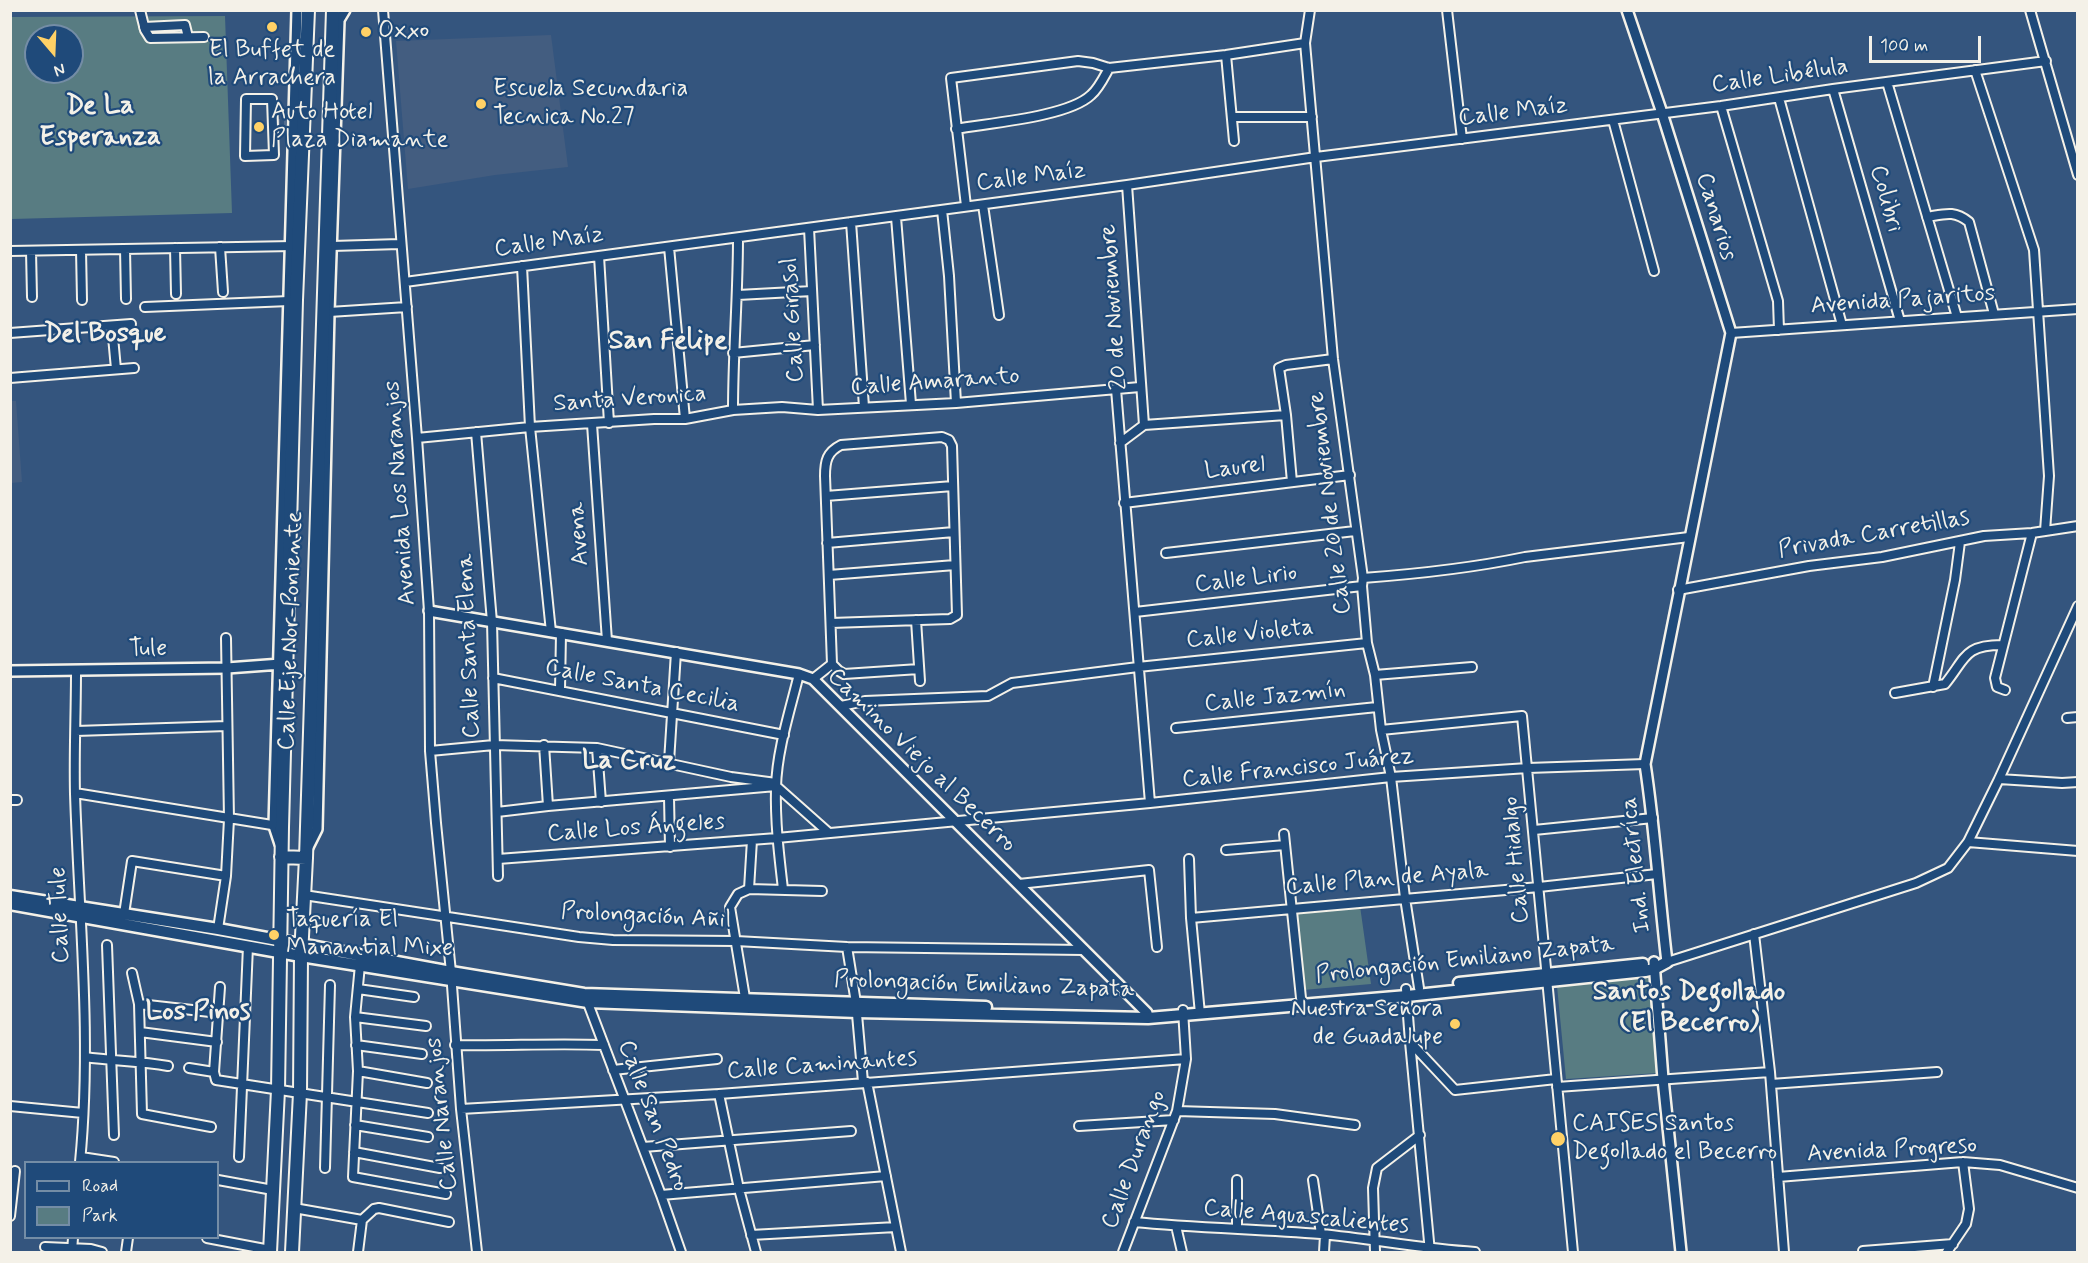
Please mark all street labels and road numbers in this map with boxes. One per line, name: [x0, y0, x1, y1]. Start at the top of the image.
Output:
street label: Calle Libélula: [1710, 53, 1850, 101]
street label: Calle Maíz: [1457, 92, 1569, 134]
street label: Calle Maíz: [975, 157, 1087, 199]
street label: Colibri: [1862, 162, 1908, 236]
street label: Canarios: [1688, 170, 1742, 264]
street label: Calle Maíz: [493, 221, 605, 265]
street label: 20 de Noviembre: [1095, 223, 1135, 391]
street label: Calle Girasol: [776, 257, 812, 383]
street label: Avenida Pajaritos: [1810, 280, 1996, 322]
street label: Calle Amaranto: [849, 363, 1021, 403]
street label: Avenida Los Naranjos: [379, 380, 423, 606]
street label: Santa Veronica: [553, 380, 707, 420]
street label: Calle 20 de Noviembre: [1303, 390, 1359, 616]
street label: Laurel: [1203, 451, 1267, 487]
street label: Avena: [563, 501, 597, 567]
street label: Privada Carretillas: [1776, 504, 1972, 566]
street label: Calle Eje Nor-Poniente: [273, 511, 311, 751]
street label: Calle Santa Elena: [452, 553, 488, 739]
street label: Calle Lirio: [1193, 559, 1299, 601]
street label: Calle Violeta: [1185, 614, 1315, 656]
street label: Tule: [128, 635, 168, 665]
street label: Calle Santa Cecilia: [542, 654, 742, 720]
street label: Camino Viejo al Becerro: [820, 663, 1022, 859]
street label: Calle Jazmín: [1203, 676, 1347, 720]
street label: Calle Francisco Juárez: [1181, 743, 1415, 795]
street label: Calle Hidalgo: [1497, 795, 1537, 925]
street label: Ind. Electríca: [1616, 796, 1658, 934]
street label: Calle Los Ángeles: [546, 808, 726, 850]
street label: Calle Plan de Ayala: [1284, 857, 1490, 903]
street label: Calle Tule: [45, 866, 77, 964]
street label: Prolongación Añil: [560, 898, 732, 936]
street label: Prolongación Emiliano Zapata: [1314, 931, 1616, 991]
street label: Prolongación Emiliano Zapata: [834, 966, 1134, 1006]
street label: Calle Naranjos: [421, 1036, 465, 1192]
street label: Calle San Pedro: [610, 1037, 694, 1195]
street label: Calle Caminantes: [726, 1045, 918, 1087]
street label: Calle Durango: [1097, 1087, 1173, 1233]
street label: Avenida Progreso: [1806, 1132, 1978, 1170]
street label: Calle Aguascalientes: [1202, 1195, 1410, 1241]

